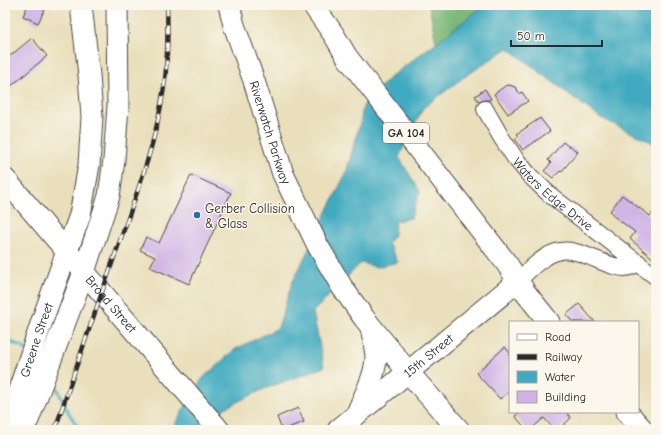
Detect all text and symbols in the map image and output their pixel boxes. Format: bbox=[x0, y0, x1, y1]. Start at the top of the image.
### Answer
scale bar bbox=[511, 22, 602, 48]
text: 50 m bbox=[517, 29, 545, 43]
street label: Riverwatch Parkway bbox=[247, 79, 294, 187]
road number: GA 104 bbox=[383, 123, 429, 143]
street label: Waters Edge Drive bbox=[510, 154, 597, 233]
place label: Gerber Collision & Glass bbox=[205, 201, 295, 231]
marker: Gerber Collision & Glass bbox=[192, 210, 202, 220]
street label: Broad Street bbox=[83, 272, 141, 336]
street label: Greene Street bbox=[16, 299, 56, 379]
legend bbox=[509, 321, 639, 413]
street label: 15th Street bbox=[400, 330, 457, 380]
text: Road bbox=[545, 330, 571, 344]
text: Railway bbox=[545, 350, 583, 364]
text: Water bbox=[545, 370, 575, 384]
text: Building bbox=[545, 390, 586, 404]

